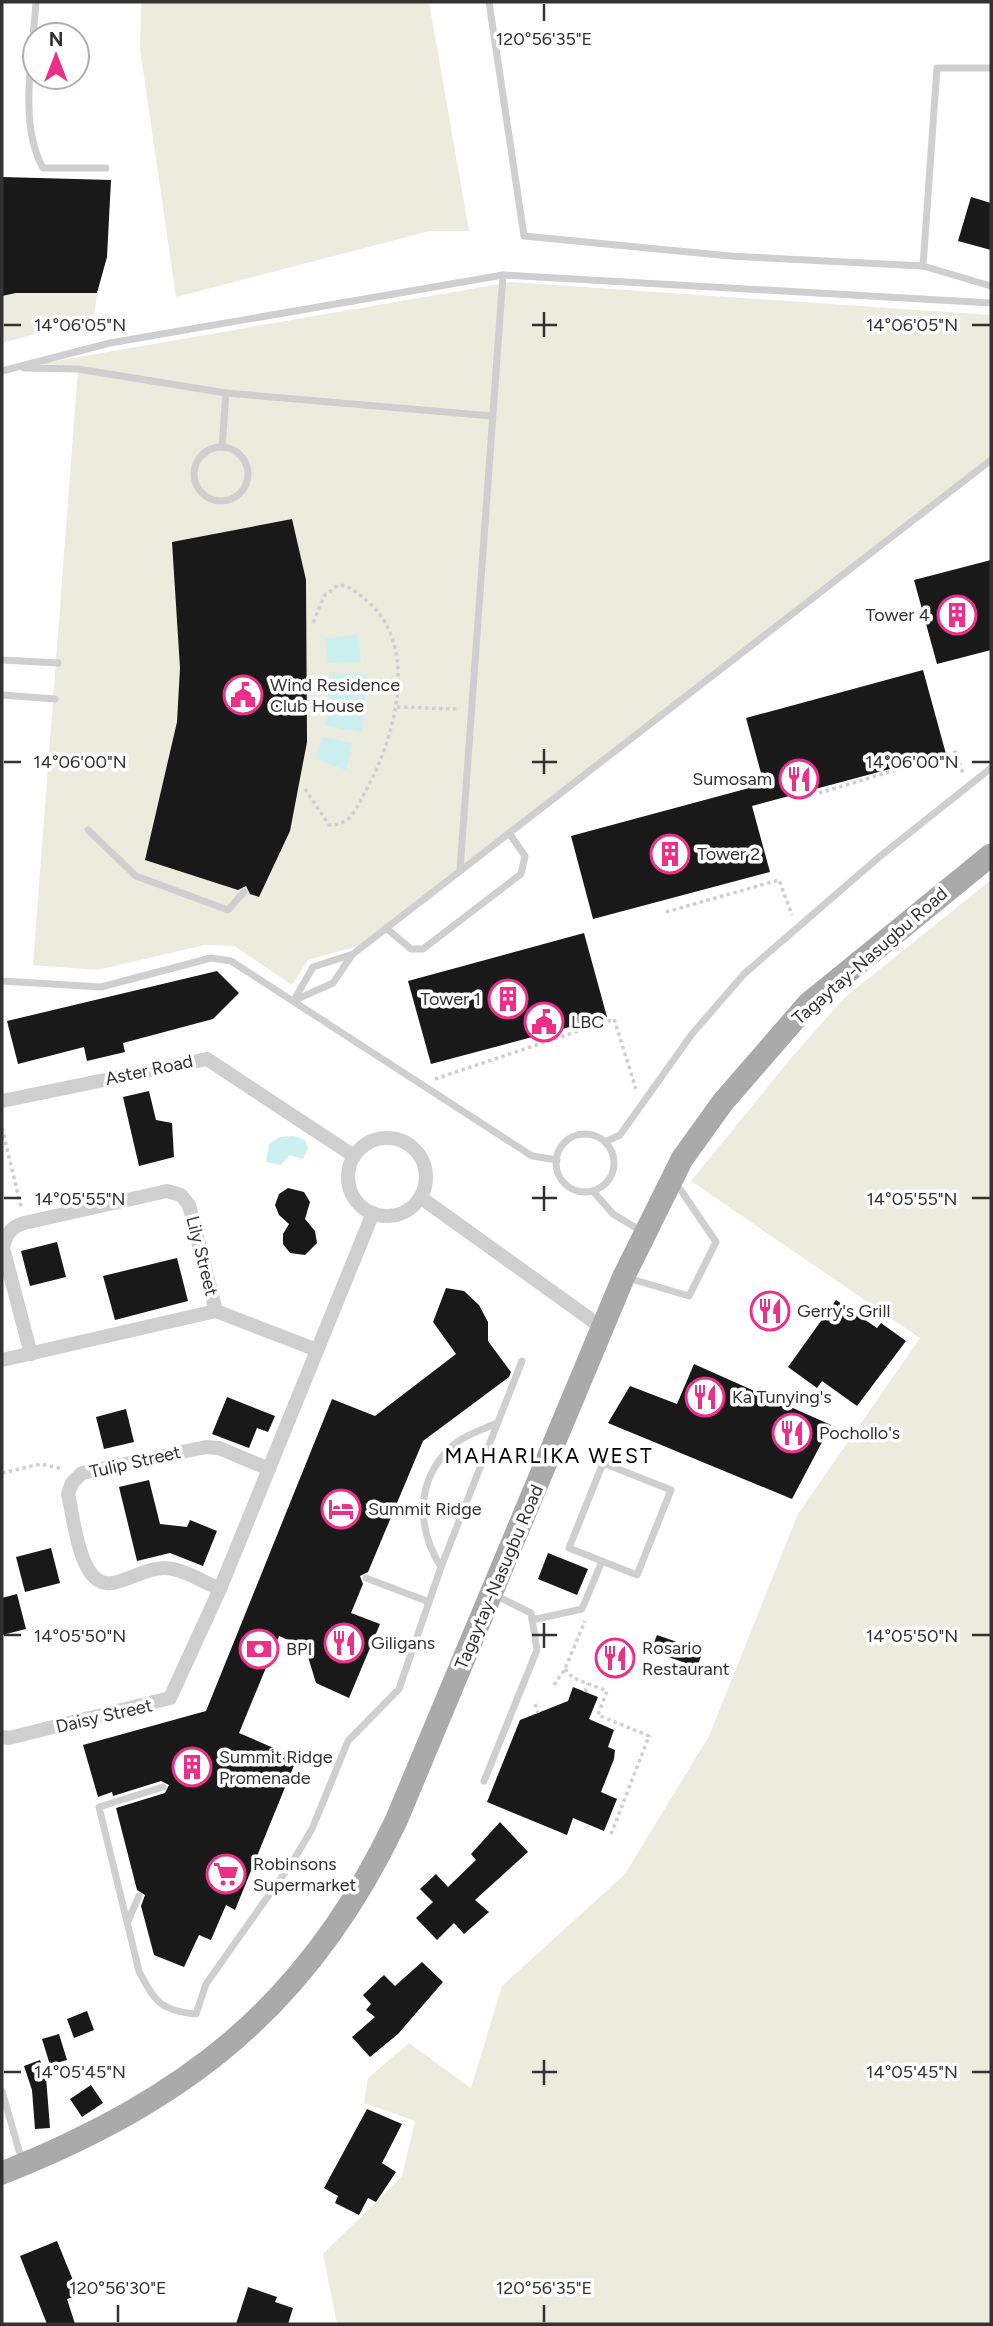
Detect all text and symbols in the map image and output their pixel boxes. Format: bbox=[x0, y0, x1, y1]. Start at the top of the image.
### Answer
north arrow bbox=[21, 21, 91, 91]
text: N bbox=[49, 28, 63, 51]
text: 120°56'35"E bbox=[496, 28, 592, 50]
text: 14°06'05"N bbox=[34, 314, 126, 336]
text: 14°06'05"N bbox=[866, 314, 958, 336]
building icon: Tower 4 bbox=[936, 594, 978, 636]
place label: Tower 4 bbox=[866, 604, 930, 626]
public building icon: Wind Residence Club House bbox=[222, 674, 264, 716]
place label: Wind Residence Club House bbox=[270, 674, 400, 717]
text: 14°06'00"N bbox=[33, 751, 127, 773]
text: 14°06'00"N bbox=[865, 751, 959, 773]
restaurant icon: Sumosam bbox=[778, 758, 820, 800]
place label: Sumosam bbox=[692, 768, 772, 790]
building icon: Tower 2 bbox=[649, 833, 691, 875]
place label: Tower 2 bbox=[697, 843, 760, 865]
street label: Tagaytay-Nasugbu Road bbox=[788, 883, 952, 1029]
building icon: Tower 1 bbox=[487, 978, 529, 1020]
place label: Tower 1 bbox=[420, 988, 481, 1010]
public building icon: LBC bbox=[523, 1001, 565, 1043]
place label: LBC bbox=[571, 1011, 604, 1033]
street label: Aster Road bbox=[103, 1050, 195, 1090]
text: 14°05'55"N bbox=[34, 1188, 126, 1210]
text: 14°05'55"N bbox=[866, 1188, 958, 1210]
street label: Lily Street bbox=[181, 1214, 223, 1299]
restaurant icon: Gerry's Grill bbox=[749, 1290, 791, 1332]
place label: Gerry's Grill bbox=[797, 1300, 890, 1322]
restaurant icon: Ka Tunying's bbox=[684, 1376, 726, 1418]
place label: Ka Tunying's bbox=[732, 1386, 832, 1408]
restaurant icon: Pochollo's bbox=[771, 1412, 813, 1454]
place label: Pochollo's bbox=[819, 1422, 900, 1444]
street label: Tulip Street bbox=[87, 1441, 183, 1483]
district label: MAHARLIKA WEST bbox=[444, 1443, 654, 1468]
street label: Tagaytay-Nasugbu Road bbox=[450, 1481, 548, 1673]
hotel icon: Summit Ridge bbox=[320, 1488, 362, 1530]
place label: Summit Ridge bbox=[368, 1498, 482, 1520]
restaurant icon: Giligans bbox=[323, 1622, 365, 1664]
text: 14°05'50"N bbox=[34, 1625, 126, 1647]
text: 14°05'50"N bbox=[866, 1625, 958, 1647]
bank icon: BPI bbox=[238, 1628, 280, 1670]
place label: Giligans bbox=[371, 1632, 435, 1654]
restaurant icon: Rosario Restaurant bbox=[594, 1637, 636, 1679]
place label: Rosario Restaurant bbox=[642, 1637, 730, 1680]
place label: BPI bbox=[286, 1638, 312, 1660]
street label: Daisy Street bbox=[54, 1694, 155, 1738]
building icon: Summit Ridge Promenade bbox=[171, 1746, 213, 1788]
place label: Summit Ridge Promenade bbox=[219, 1746, 333, 1789]
supermarket icon: Robinsons Supermarket bbox=[205, 1853, 247, 1895]
place label: Robinsons Supermarket bbox=[253, 1853, 357, 1896]
text: 14°05'45"N bbox=[34, 2061, 126, 2083]
text: 14°05'45"N bbox=[866, 2061, 958, 2083]
text: 120°56'30"E bbox=[69, 2277, 167, 2299]
text: 120°56'35"E bbox=[496, 2277, 592, 2299]

